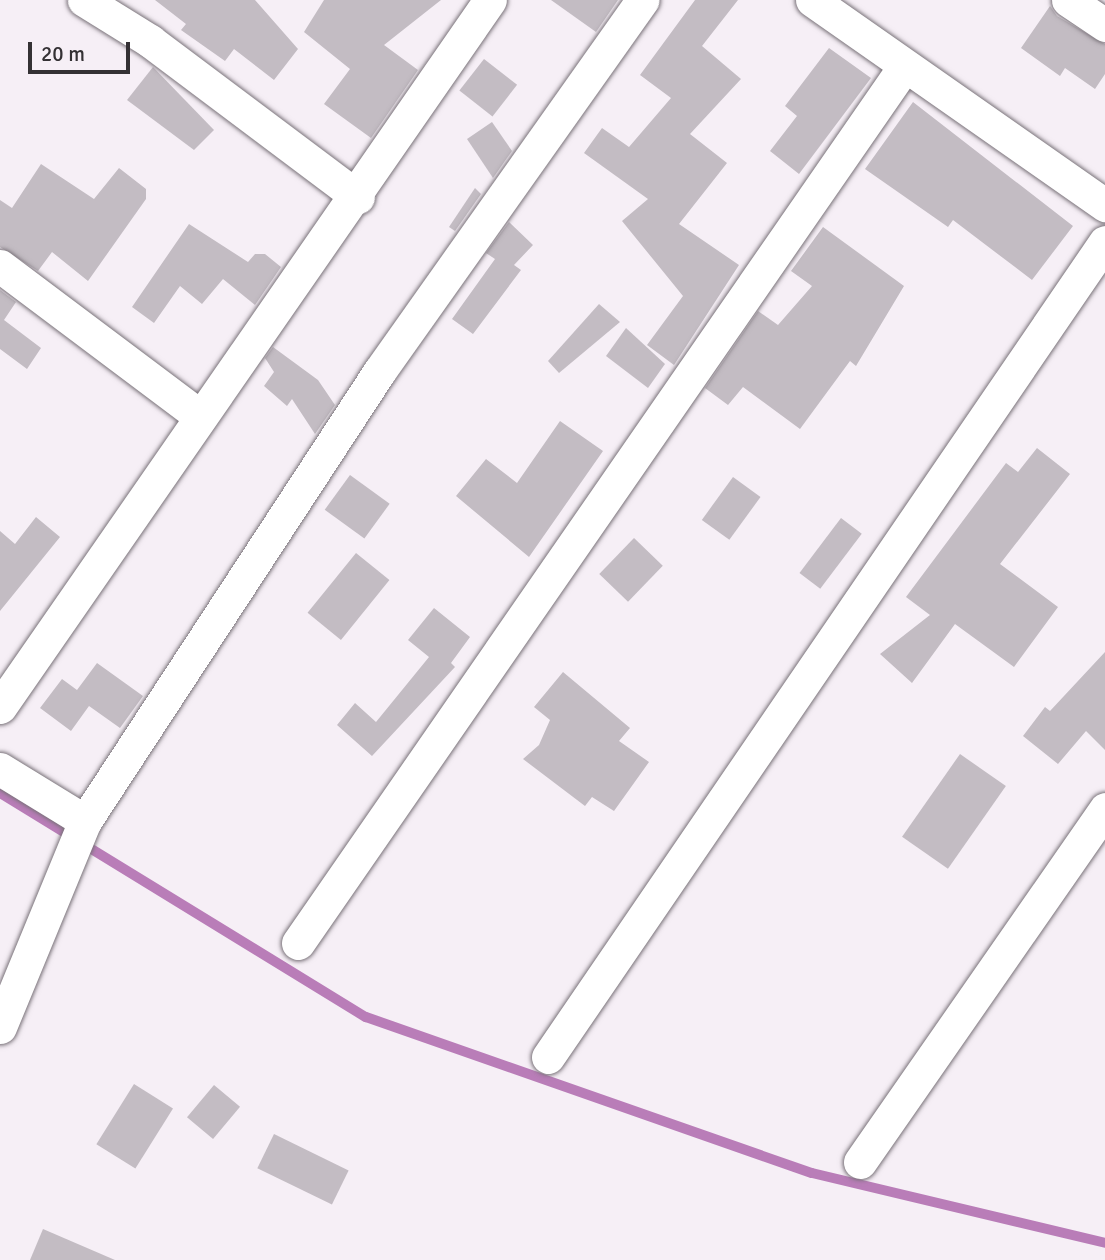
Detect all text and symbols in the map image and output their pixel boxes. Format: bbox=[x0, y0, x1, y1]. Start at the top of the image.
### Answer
scale bar bbox=[32, 28, 133, 72]
text: 20 m bbox=[41, 41, 85, 67]

